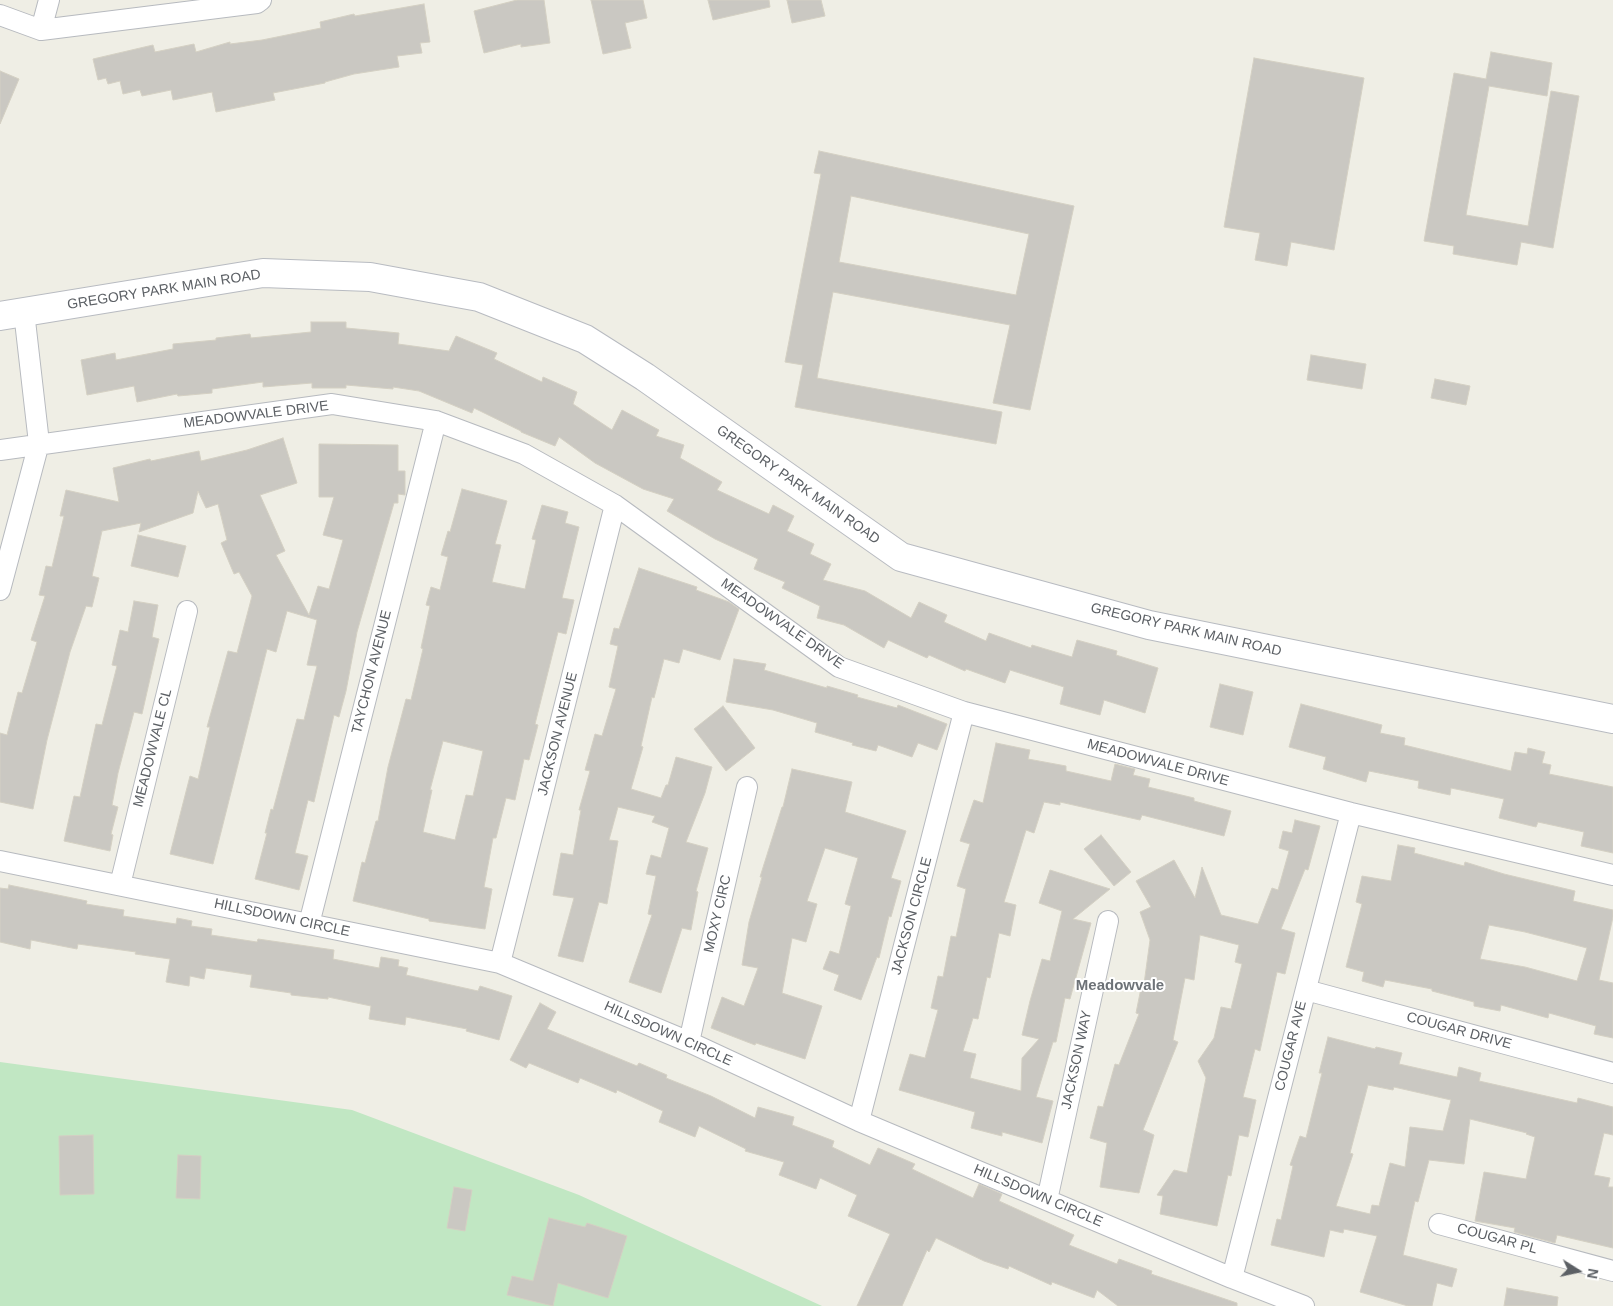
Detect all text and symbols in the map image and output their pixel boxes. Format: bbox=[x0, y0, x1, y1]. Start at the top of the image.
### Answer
street label: GREGORY PARK MAIN ROAD bbox=[66, 266, 262, 314]
street label: MEADOWVALE DRIVE bbox=[183, 398, 329, 432]
street label: GREGORY PARK MAIN ROAD bbox=[713, 422, 883, 548]
street label: MEADOWVALE DRIVE bbox=[717, 575, 847, 673]
street label: GREGORY PARK MAIN ROAD bbox=[1089, 600, 1283, 660]
street label: TAYCHON AVENUE bbox=[349, 608, 395, 736]
street label: JACKSON AVENUE bbox=[535, 671, 581, 797]
street label: MEADOWVALE CL bbox=[130, 687, 176, 809]
street label: MEADOWVALE DRIVE bbox=[1085, 736, 1231, 790]
street label: JACKSON CIRCLE bbox=[888, 855, 936, 977]
street label: MOXY CIRC bbox=[701, 873, 735, 955]
street label: HILLSDOWN CIRCLE bbox=[213, 895, 351, 941]
district label: Meadowvale bbox=[1076, 977, 1164, 995]
street label: HILLSDOWN CIRCLE bbox=[601, 998, 735, 1070]
street label: COUGAR AVE bbox=[1272, 999, 1310, 1093]
street label: JACKSON WAY bbox=[1058, 1009, 1096, 1111]
street label: COUGAR DRIVE bbox=[1405, 1009, 1513, 1053]
street label: HILLSDOWN CIRCLE bbox=[971, 1161, 1105, 1231]
street label: COUGAR PL bbox=[1455, 1220, 1539, 1258]
north arrow bbox=[1553, 1246, 1603, 1296]
text: N bbox=[1584, 1267, 1602, 1280]

